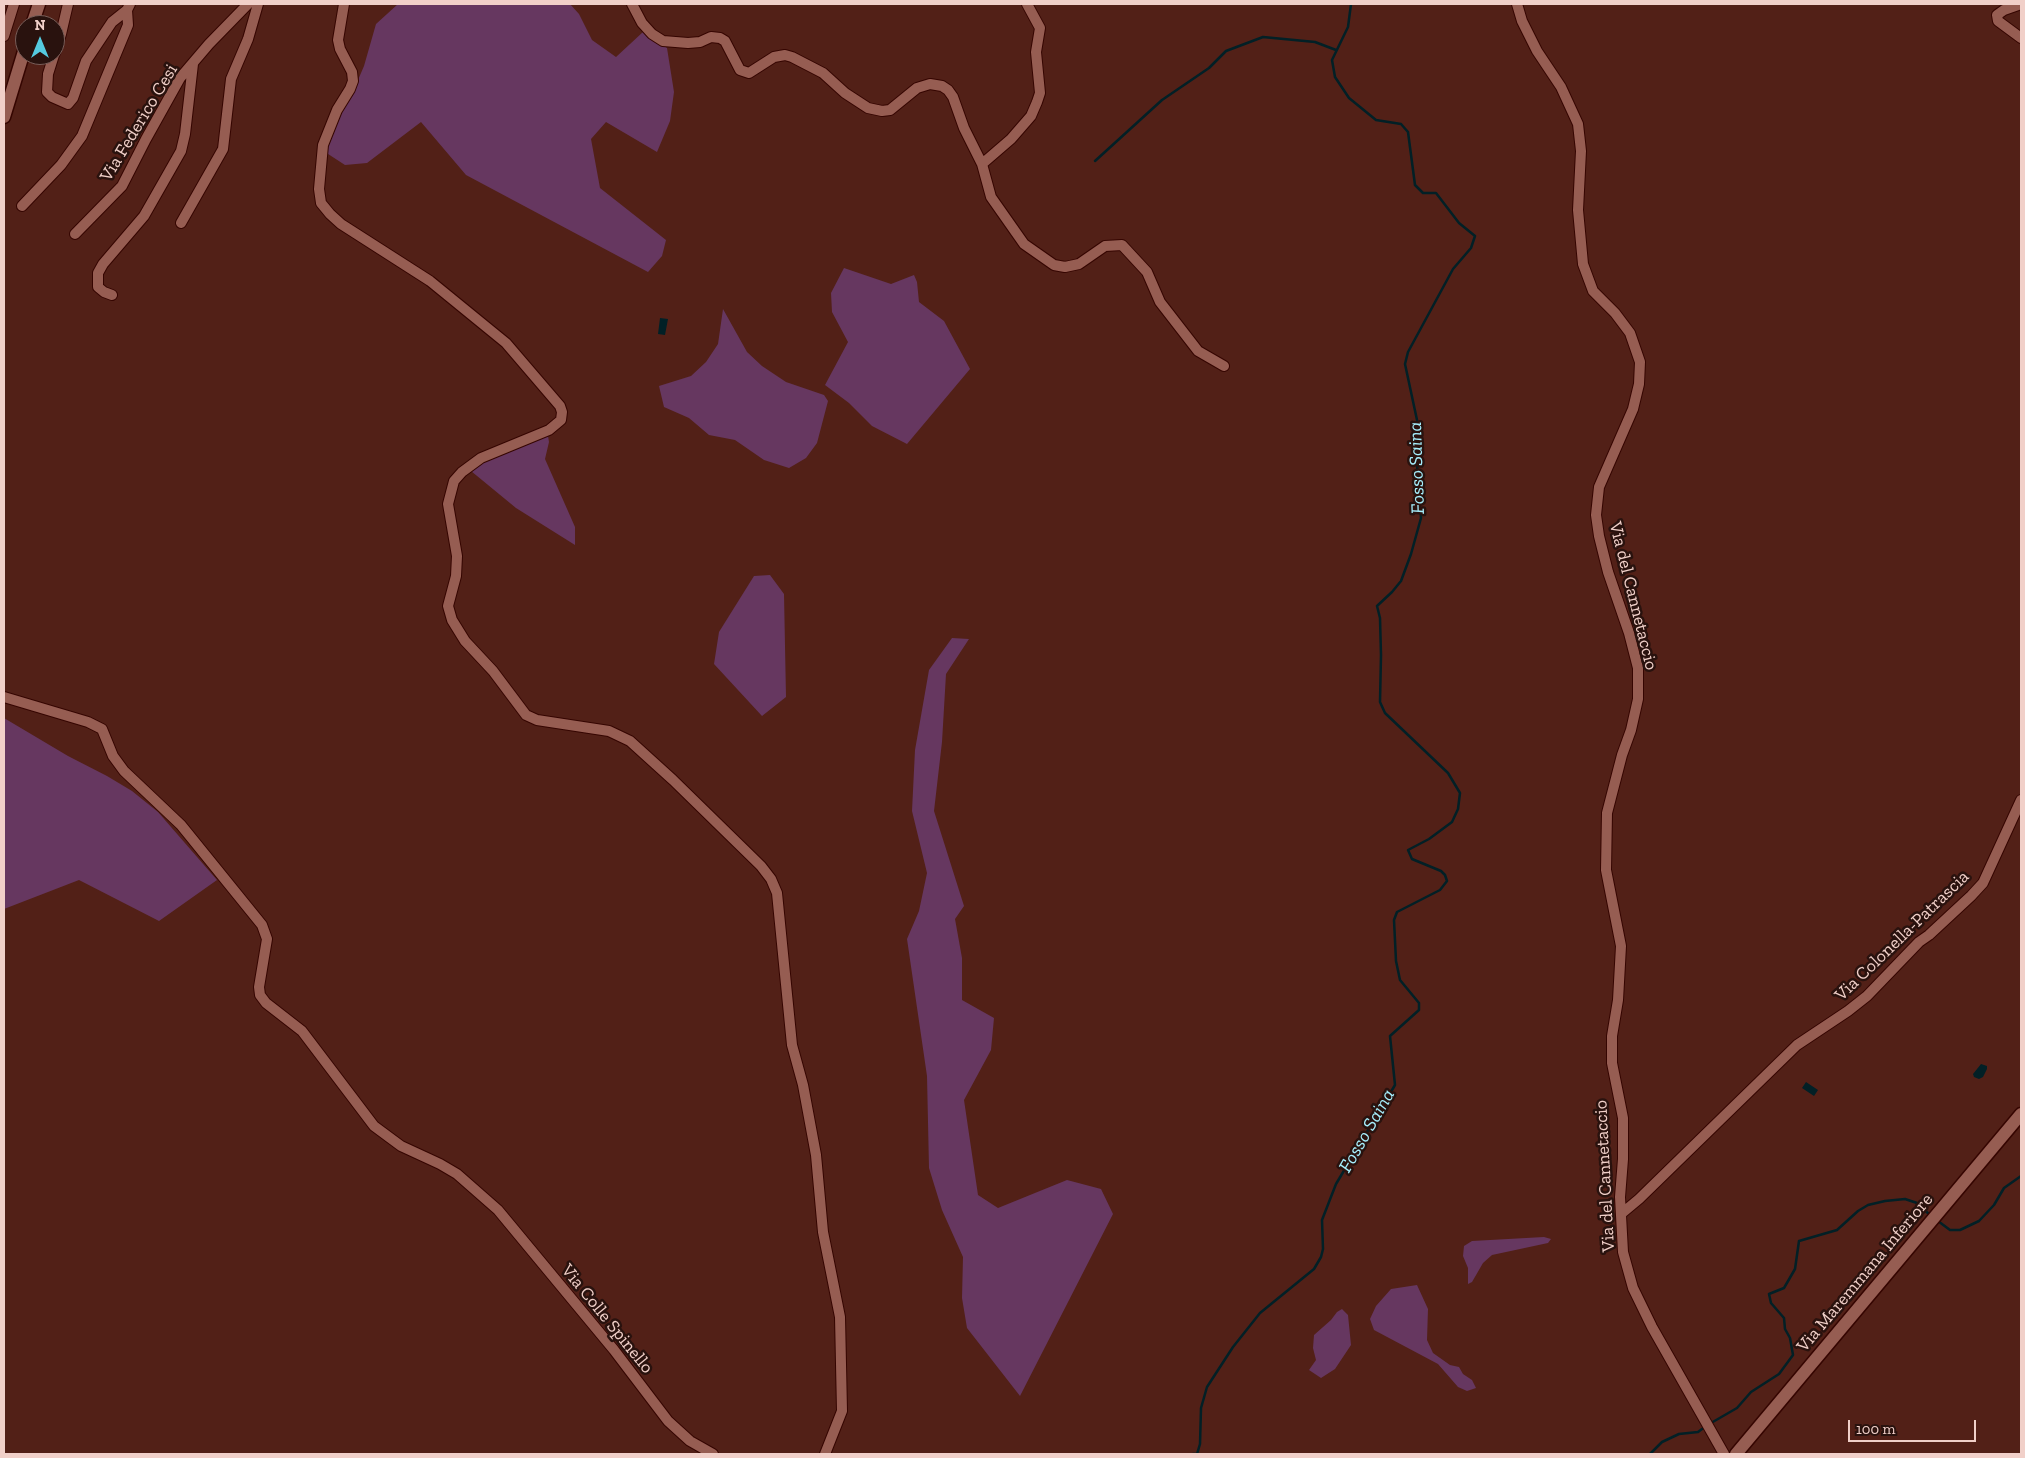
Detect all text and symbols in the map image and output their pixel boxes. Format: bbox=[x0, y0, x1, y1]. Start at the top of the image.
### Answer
north arrow bbox=[15, 15, 65, 65]
text: N bbox=[35, 17, 45, 34]
street label: Via Federico Cesi bbox=[96, 60, 182, 186]
water label: Fosso Saina bbox=[1404, 422, 1430, 514]
street label: Via del Cannetaccio bbox=[1604, 520, 1662, 672]
street label: Via Colonella-Patrascia bbox=[1830, 866, 1974, 1006]
water label: Fosso Saina bbox=[1334, 1085, 1400, 1177]
street label: Via del Cannetaccio bbox=[1590, 1100, 1620, 1252]
street label: Via Maremmana Inferiore bbox=[1792, 1189, 1938, 1357]
street label: Via Colle Spinello bbox=[556, 1260, 658, 1378]
scale bar bbox=[1850, 1410, 1978, 1442]
text: 100 m bbox=[1856, 1420, 1895, 1438]

